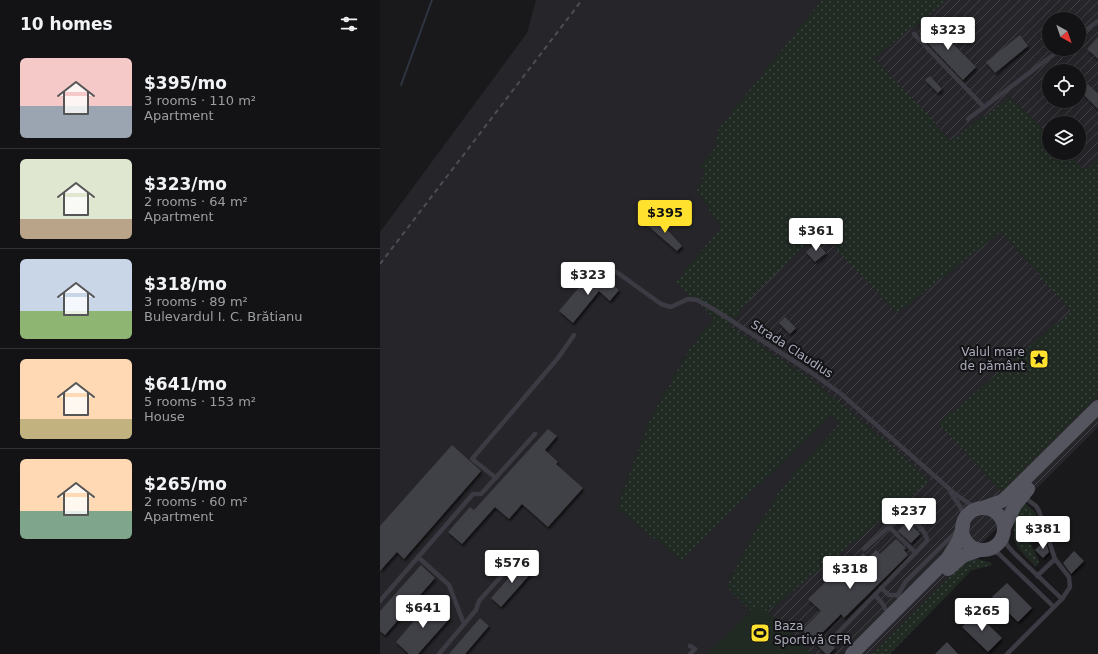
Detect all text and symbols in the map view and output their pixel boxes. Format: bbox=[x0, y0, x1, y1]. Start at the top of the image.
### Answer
north arrow bbox=[1042, 12, 1086, 56]
map controls bbox=[1042, 12, 1086, 160]
icon: filters bbox=[338, 13, 360, 35]
text: 10 homes bbox=[20, 14, 113, 34]
pin: $323 bbox=[924, 17, 972, 51]
text: $323 bbox=[930, 22, 966, 37]
button: locate bbox=[1042, 64, 1086, 108]
text: $395/mo bbox=[144, 73, 227, 93]
icon: home bbox=[52, 74, 100, 122]
text: 3 rooms · 110 m² bbox=[144, 93, 256, 108]
text: Apartment bbox=[144, 108, 214, 123]
button: layers bbox=[1042, 116, 1086, 160]
text: $323/mo bbox=[144, 174, 227, 194]
icon: home bbox=[52, 175, 100, 223]
text: 2 rooms · 64 m² bbox=[144, 194, 248, 209]
pin: $395 bbox=[641, 200, 689, 234]
text: $395 bbox=[647, 205, 683, 220]
text: Apartment bbox=[144, 209, 214, 224]
pin: $361 bbox=[792, 218, 840, 252]
text: $361 bbox=[798, 223, 834, 238]
pin: $323 bbox=[564, 262, 612, 296]
text: $323 bbox=[570, 267, 606, 282]
text: $318/mo bbox=[144, 274, 227, 294]
icon: home bbox=[52, 275, 100, 323]
text: 3 rooms · 89 m² bbox=[144, 294, 248, 309]
text: Bulevardul I. C. Brătianu bbox=[144, 309, 303, 324]
street label: Strada Claudius bbox=[748, 317, 836, 381]
place label: Valul mare de pământ bbox=[960, 345, 1025, 373]
place icon: Valul mare de pământ bbox=[1028, 348, 1050, 370]
text: $641/mo bbox=[144, 374, 227, 394]
icon: home bbox=[52, 375, 100, 423]
text: 5 rooms · 153 m² bbox=[144, 394, 256, 409]
text: House bbox=[144, 409, 185, 424]
text: $265/mo bbox=[144, 474, 227, 494]
icon: home bbox=[52, 475, 100, 523]
text: 2 rooms · 60 m² bbox=[144, 494, 248, 509]
pin: $237 bbox=[885, 498, 933, 532]
text: $237 bbox=[891, 503, 927, 518]
text: Apartment bbox=[144, 509, 214, 524]
pin: $381 bbox=[1019, 516, 1067, 550]
text: $381 bbox=[1025, 521, 1061, 536]
pin: $576 bbox=[488, 550, 536, 584]
text: $576 bbox=[494, 555, 530, 570]
pin: $318 bbox=[826, 556, 874, 590]
text: $318 bbox=[832, 561, 868, 576]
pin: $641 bbox=[399, 595, 447, 629]
pin: $265 bbox=[958, 598, 1006, 632]
text: $641 bbox=[405, 600, 441, 615]
text: $265 bbox=[964, 603, 1000, 618]
place label: Baza Sportivă CFR bbox=[774, 619, 851, 647]
sports icon: Baza Sportivă CFR bbox=[749, 622, 771, 644]

